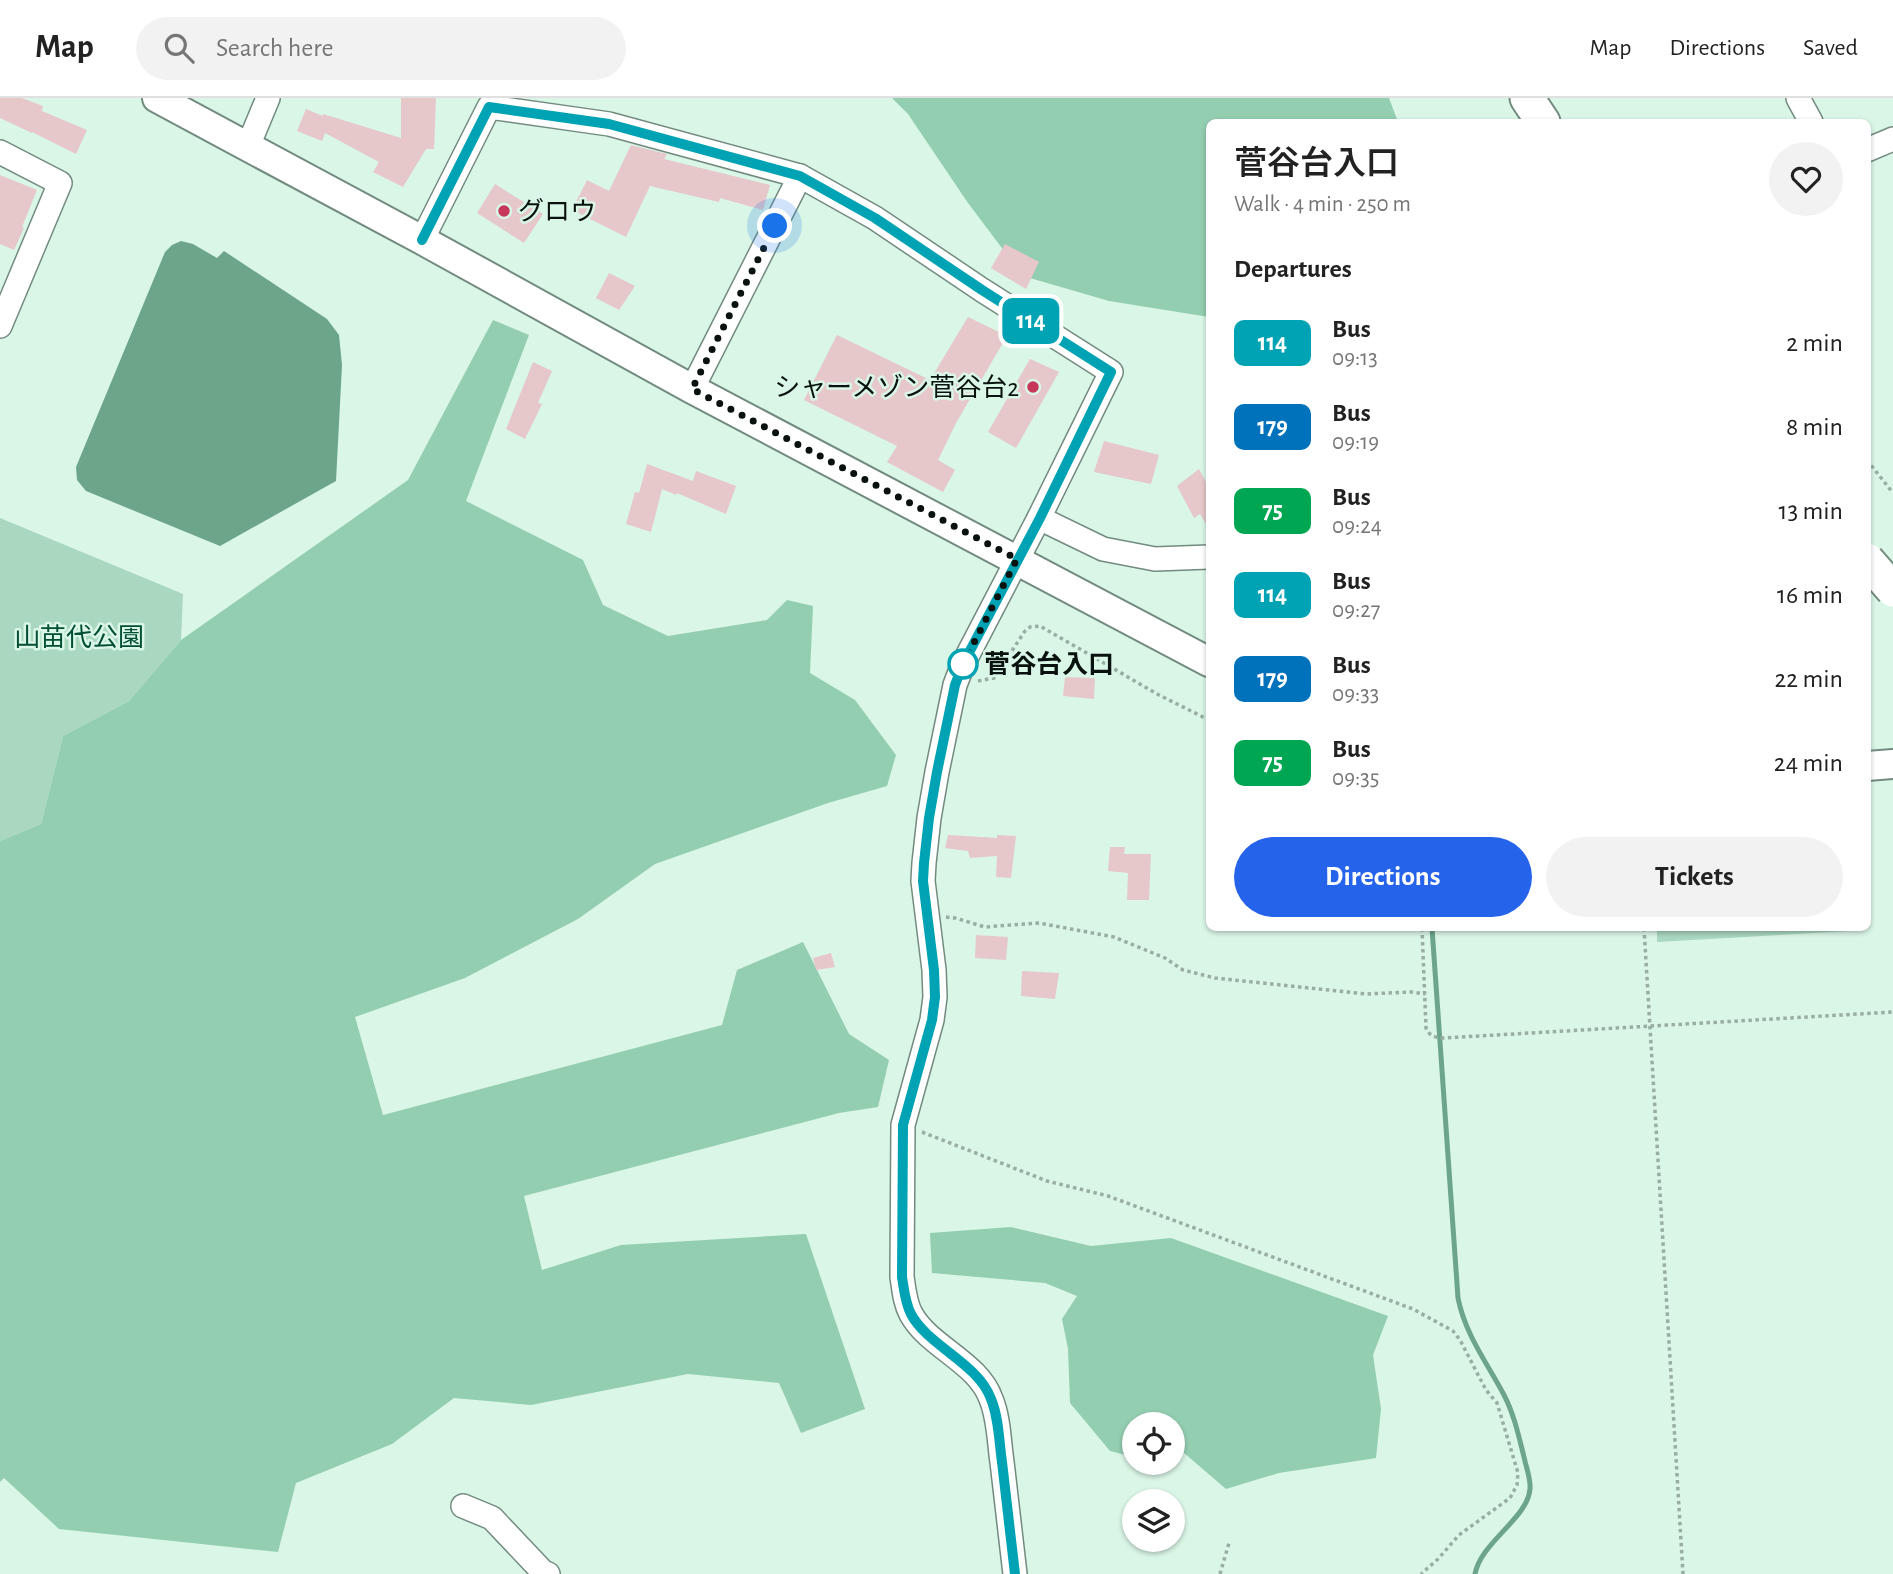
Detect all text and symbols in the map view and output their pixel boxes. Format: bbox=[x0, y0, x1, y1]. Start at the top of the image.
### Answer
search box bbox=[136, 17, 626, 80]
icon: search bbox=[160, 29, 198, 67]
text: Map bbox=[35, 31, 94, 64]
text: Search here bbox=[216, 35, 334, 61]
text: Map bbox=[1589, 36, 1631, 60]
text: Directions bbox=[1669, 36, 1765, 60]
text: Saved bbox=[1803, 36, 1858, 60]
button: heart bbox=[1769, 142, 1843, 216]
text: 菅谷台入口 bbox=[1234, 148, 1399, 181]
text: Walk · 4 min · 250 m bbox=[1234, 193, 1411, 216]
place label: グロウ bbox=[518, 197, 596, 225]
marker: グロウ bbox=[496, 203, 512, 219]
your location bbox=[757, 208, 792, 243]
text: Departures bbox=[1234, 256, 1352, 282]
line badge: 114 bbox=[991, 298, 1071, 344]
text: 114 bbox=[1016, 309, 1046, 333]
text: Bus bbox=[1332, 316, 1371, 342]
text: 2 min bbox=[1786, 330, 1843, 356]
text: 114 bbox=[1258, 331, 1287, 355]
text: 09:13 bbox=[1332, 347, 1378, 370]
place label: シャーメゾン菅谷台2 bbox=[774, 373, 1019, 401]
marker: シャーメゾン菅谷台2 bbox=[1025, 379, 1041, 395]
text: Bus bbox=[1332, 400, 1371, 426]
text: 8 min bbox=[1786, 414, 1843, 440]
text: 179 bbox=[1257, 415, 1288, 439]
text: 09:19 bbox=[1332, 431, 1379, 454]
text: Bus bbox=[1332, 484, 1371, 510]
text: 13 min bbox=[1779, 498, 1843, 524]
text: 75 bbox=[1262, 499, 1283, 523]
text: 09:24 bbox=[1332, 515, 1382, 538]
text: Bus bbox=[1332, 568, 1371, 594]
text: 16 min bbox=[1777, 582, 1843, 608]
text: 114 bbox=[1258, 583, 1287, 607]
text: 09:27 bbox=[1332, 599, 1380, 622]
park label: 山苗代公園 bbox=[14, 624, 144, 651]
marker: 菅谷台入口 bbox=[948, 649, 978, 679]
place label: 菅谷台入口 bbox=[984, 650, 1114, 678]
text: Bus bbox=[1332, 652, 1371, 678]
text: 22 min bbox=[1775, 666, 1843, 692]
text: 179 bbox=[1257, 667, 1288, 691]
text: 09:33 bbox=[1332, 683, 1379, 706]
text: Bus bbox=[1332, 736, 1371, 762]
text: 24 min bbox=[1774, 750, 1843, 776]
text: 75 bbox=[1262, 751, 1283, 775]
text: 09:35 bbox=[1332, 767, 1379, 790]
button: Directions bbox=[1234, 837, 1532, 917]
button: Tickets bbox=[1546, 837, 1843, 917]
map controls bbox=[1122, 1412, 1185, 1552]
button: locate bbox=[1122, 1412, 1185, 1475]
button: layers bbox=[1122, 1489, 1185, 1552]

